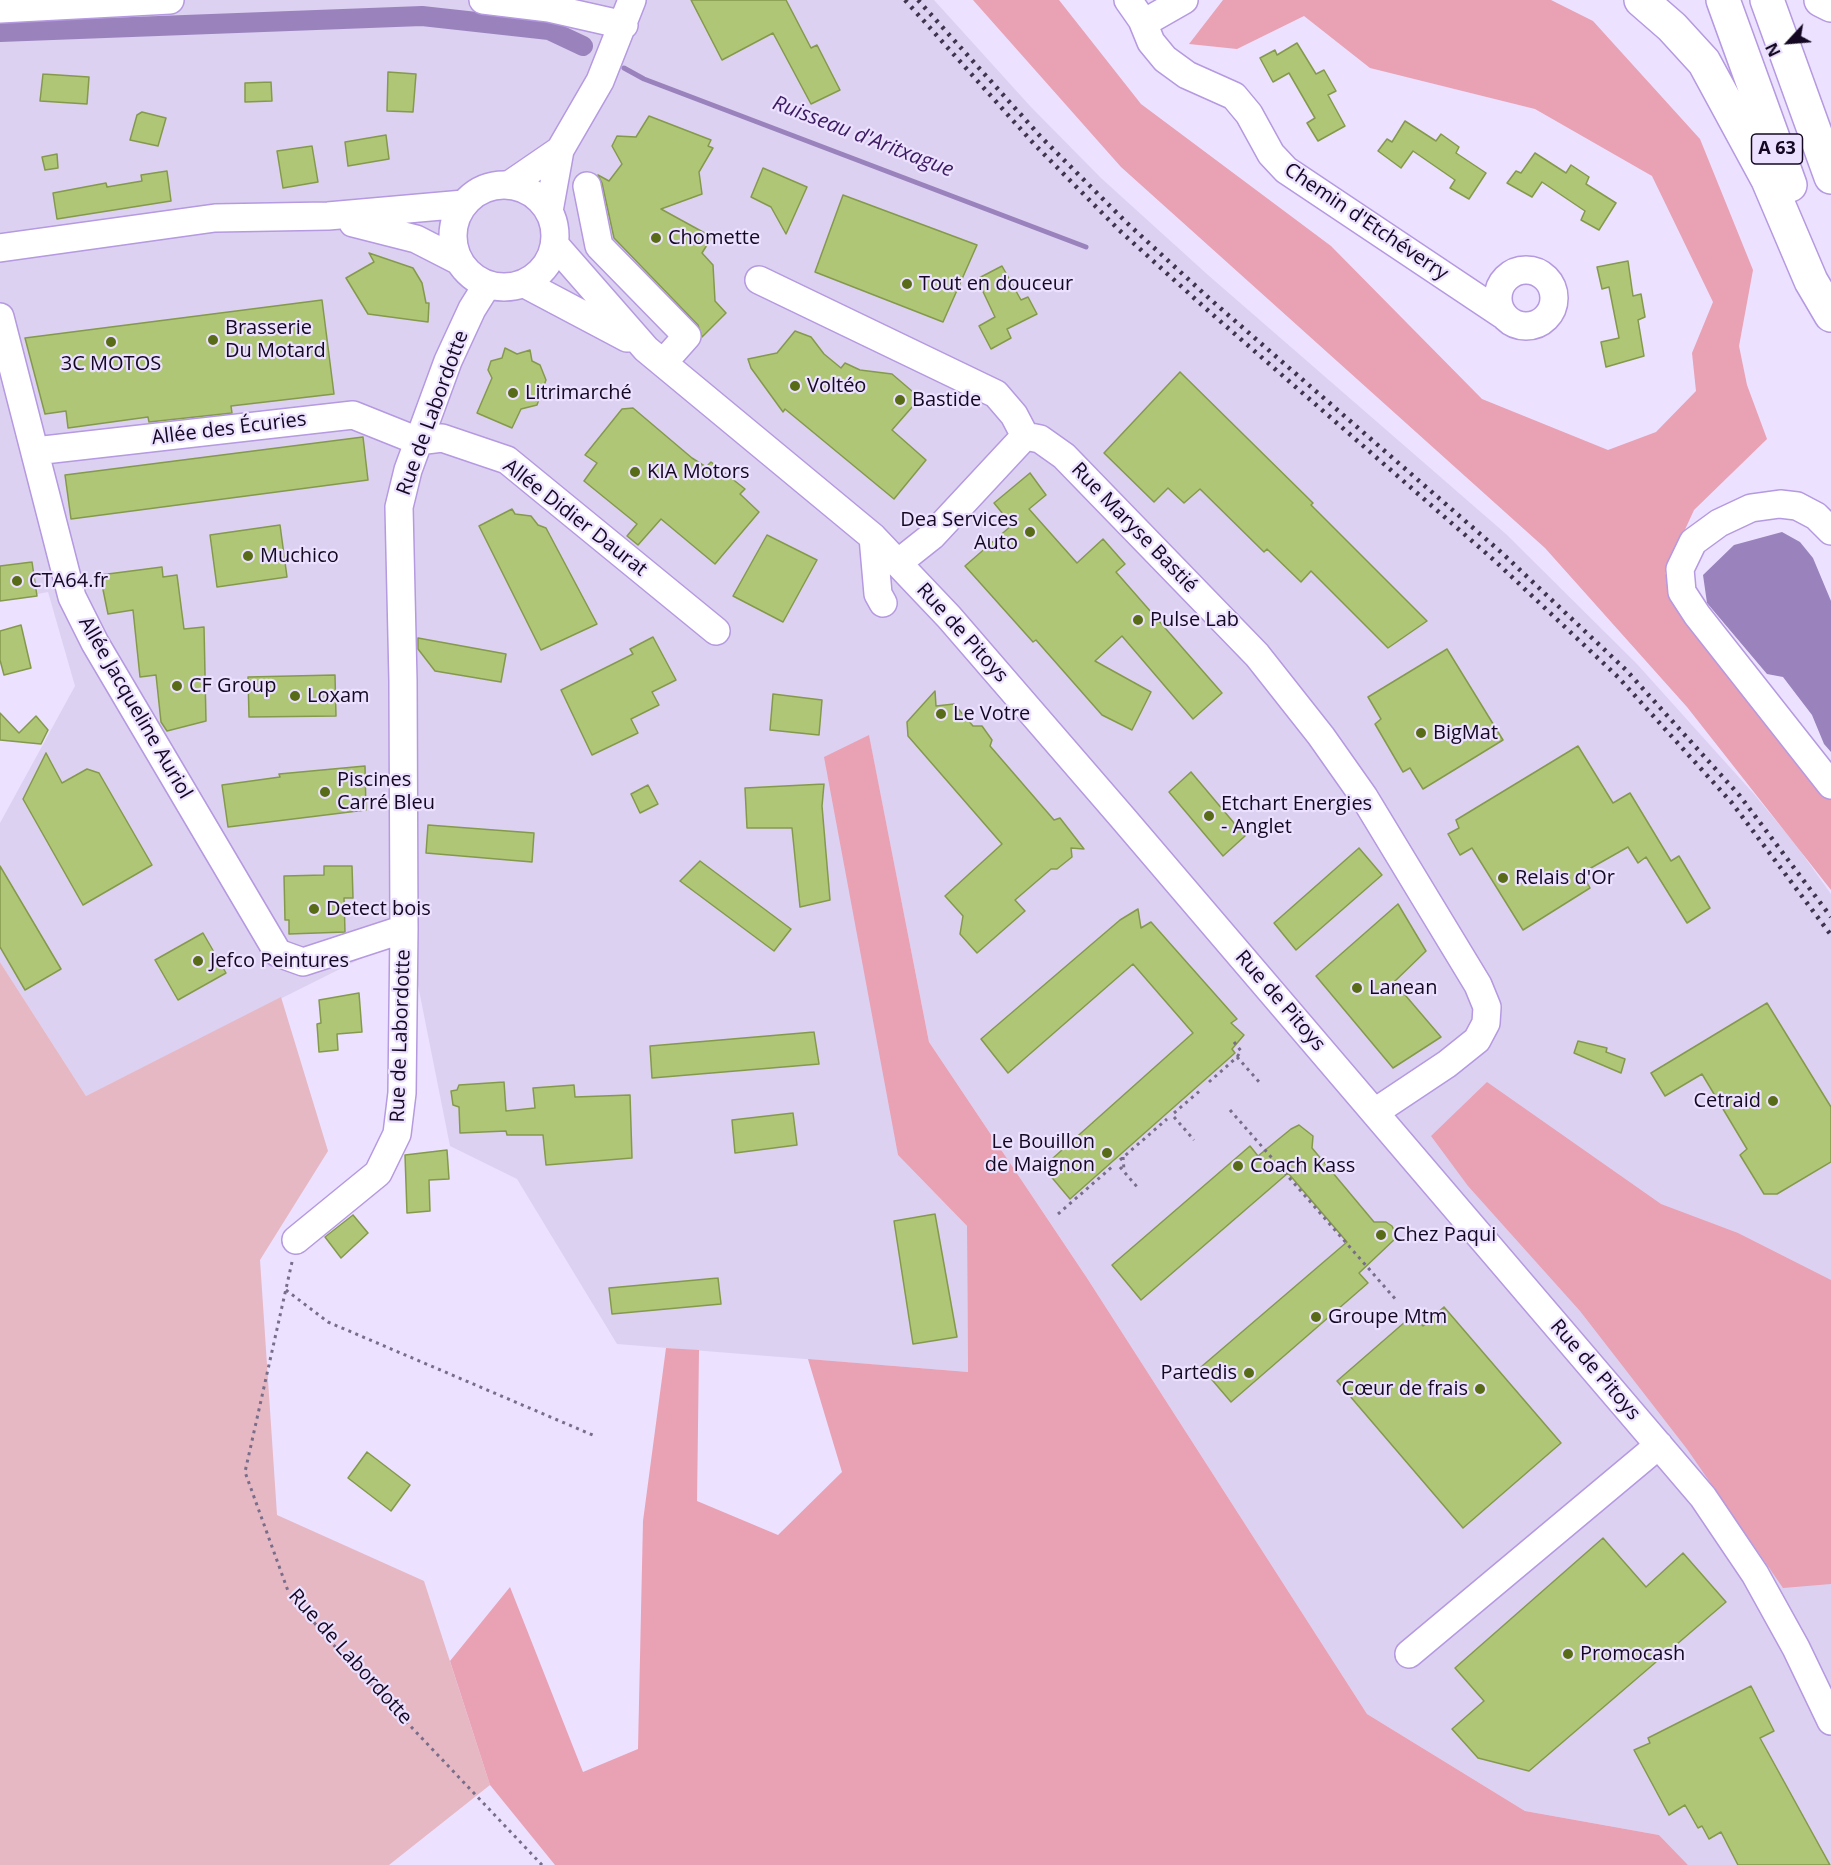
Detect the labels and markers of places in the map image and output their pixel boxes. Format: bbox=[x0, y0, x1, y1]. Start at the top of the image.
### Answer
place label: Chomette bbox=[668, 226, 760, 250]
marker: Chomette bbox=[649, 231, 663, 245]
place label: Tout en douceur bbox=[919, 272, 1073, 296]
marker: Tout en douceur bbox=[900, 277, 914, 291]
place label: Brasserie Du Motard bbox=[225, 316, 326, 363]
marker: Brasserie Du Motard bbox=[206, 333, 220, 347]
marker: 3C MOTOS bbox=[104, 335, 118, 349]
place label: 3C MOTOS bbox=[61, 352, 161, 376]
place label: Voltéo bbox=[807, 374, 866, 398]
marker: Voltéo bbox=[788, 379, 802, 393]
place label: Litrimarché bbox=[525, 381, 632, 405]
marker: Litrimarché bbox=[506, 386, 520, 400]
place label: Bastide bbox=[912, 388, 981, 412]
marker: Bastide bbox=[893, 393, 907, 407]
place label: KIA Motors bbox=[647, 460, 750, 484]
marker: KIA Motors bbox=[628, 465, 642, 479]
place label: Dea Services Auto bbox=[900, 508, 1018, 555]
marker: Dea Services Auto bbox=[1023, 525, 1037, 539]
place label: Muchico bbox=[260, 544, 339, 568]
marker: Muchico bbox=[241, 549, 255, 563]
place label: CTA64.fr bbox=[29, 569, 108, 593]
marker: CTA64.fr bbox=[10, 574, 24, 588]
place label: Pulse Lab bbox=[1150, 608, 1239, 632]
marker: Pulse Lab bbox=[1131, 613, 1145, 627]
place label: CF Group bbox=[189, 674, 276, 698]
marker: CF Group bbox=[170, 679, 184, 693]
place label: Loxam bbox=[307, 684, 370, 708]
marker: Loxam bbox=[288, 689, 302, 703]
place label: Le Votre bbox=[953, 702, 1030, 726]
marker: Le Votre bbox=[934, 707, 948, 721]
place label: BigMat bbox=[1433, 721, 1498, 745]
marker: BigMat bbox=[1414, 726, 1428, 740]
place label: Piscines Carré Bleu bbox=[337, 768, 435, 815]
marker: Piscines Carré Bleu bbox=[318, 785, 332, 799]
place label: Etchart Energies - Anglet bbox=[1221, 792, 1372, 839]
marker: Etchart Energies - Anglet bbox=[1202, 809, 1216, 823]
place label: Relais d'Or bbox=[1515, 866, 1615, 890]
marker: Relais d'Or bbox=[1496, 871, 1510, 885]
place label: Detect bois bbox=[326, 897, 431, 921]
marker: Detect bois bbox=[307, 902, 321, 916]
place label: Jefco Peintures bbox=[210, 949, 349, 973]
marker: Jefco Peintures bbox=[191, 954, 205, 968]
place label: Lanean bbox=[1369, 976, 1437, 1000]
marker: Lanean bbox=[1350, 981, 1364, 995]
place label: Cetraid bbox=[1693, 1089, 1761, 1113]
marker: Cetraid bbox=[1766, 1094, 1780, 1108]
place label: Le Bouillon de Maignon bbox=[985, 1130, 1095, 1177]
marker: Le Bouillon de Maignon bbox=[1100, 1146, 1114, 1160]
place label: Coach Kass bbox=[1250, 1154, 1355, 1178]
marker: Coach Kass bbox=[1231, 1159, 1245, 1173]
place label: Chez Paqui bbox=[1393, 1223, 1496, 1247]
marker: Chez Paqui bbox=[1374, 1228, 1388, 1242]
place label: Groupe Mtm bbox=[1328, 1305, 1447, 1329]
marker: Groupe Mtm bbox=[1309, 1310, 1323, 1324]
place label: Partedis bbox=[1161, 1361, 1237, 1385]
marker: Partedis bbox=[1242, 1366, 1256, 1380]
place label: Cœur de frais bbox=[1342, 1377, 1468, 1401]
marker: Cœur de frais bbox=[1473, 1382, 1487, 1396]
place label: Promocash bbox=[1580, 1642, 1685, 1666]
marker: Promocash bbox=[1561, 1647, 1575, 1661]

